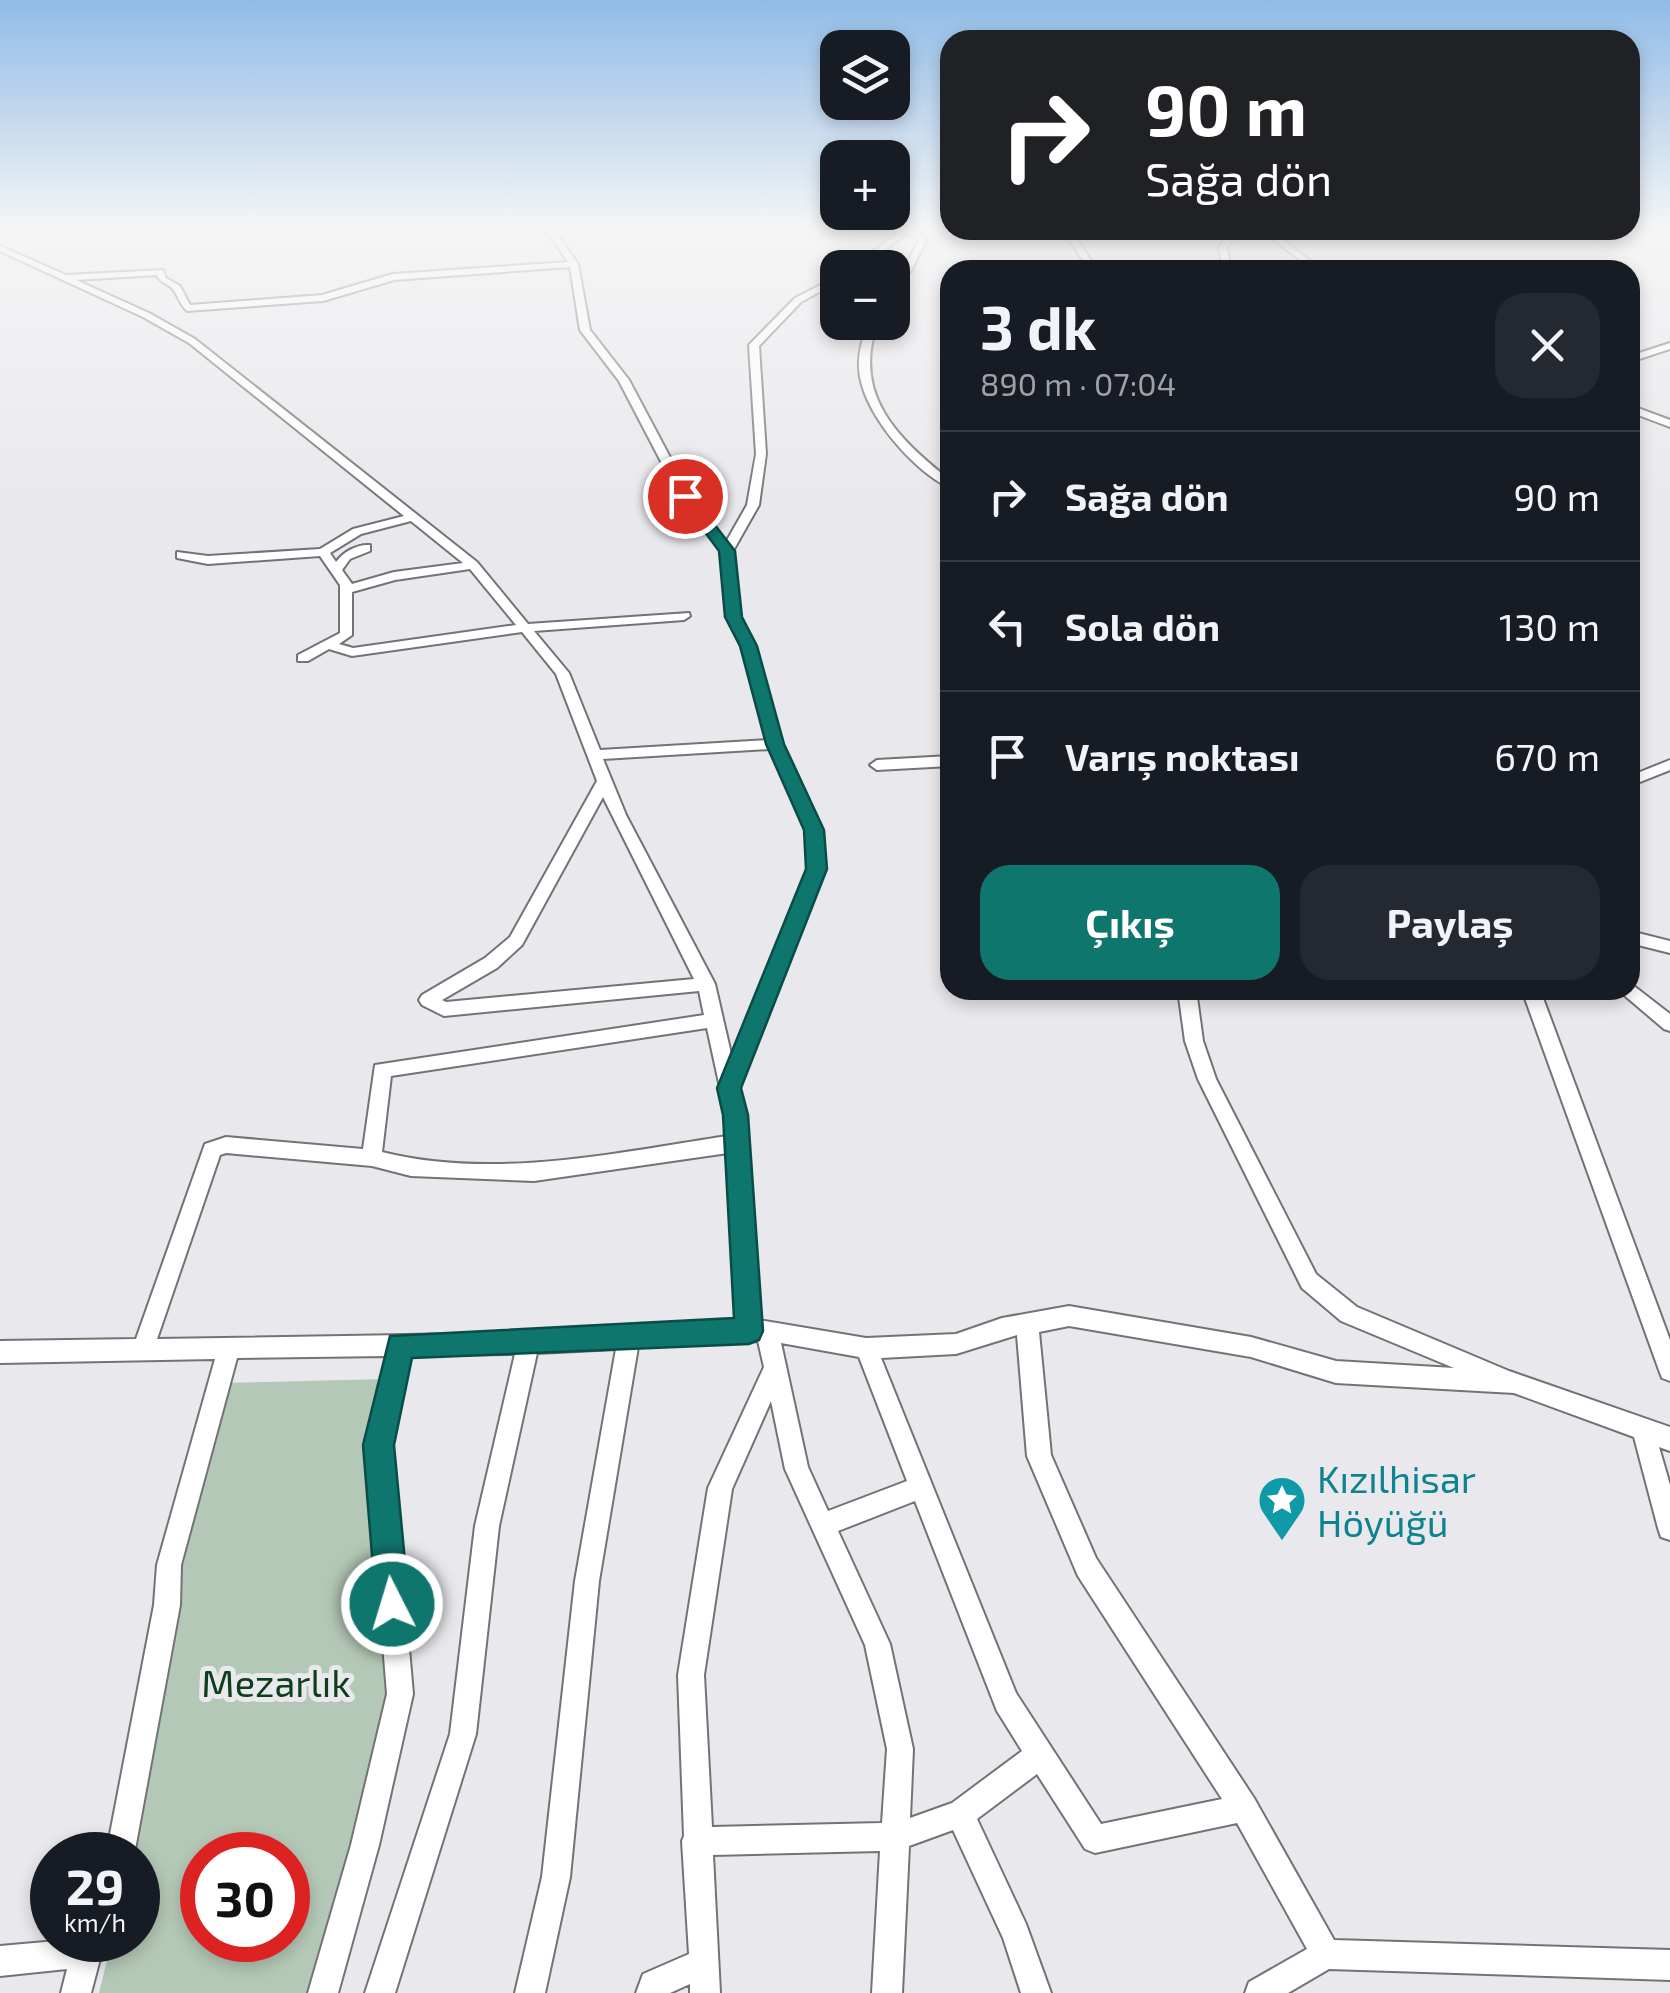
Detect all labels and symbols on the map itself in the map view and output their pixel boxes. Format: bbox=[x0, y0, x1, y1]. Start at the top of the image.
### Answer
pin bbox=[643, 454, 728, 539]
place label: Kızılhisar Höyüğü bbox=[1317, 1455, 1476, 1545]
place icon: Kızılhisar Höyüğü bbox=[1256, 1474, 1308, 1542]
position arrow bbox=[340, 1552, 444, 1656]
park label: Mezarlık bbox=[201, 1659, 351, 1705]
speed limit sign: 30 bbox=[180, 1832, 310, 1962]

